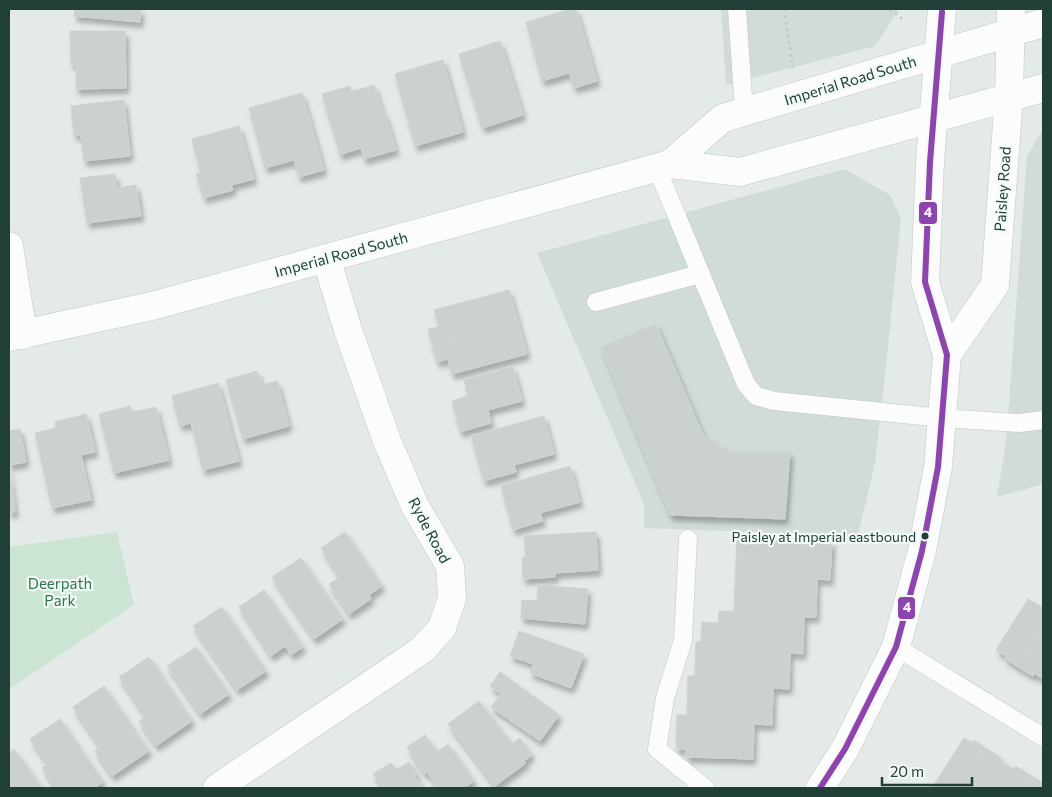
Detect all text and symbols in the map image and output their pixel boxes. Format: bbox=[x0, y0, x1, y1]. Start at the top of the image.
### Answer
street label: Imperial Road South bbox=[782, 51, 918, 109]
street label: Paisley Road bbox=[990, 146, 1014, 232]
line badge: 4 bbox=[918, 201, 938, 225]
text: 4 bbox=[924, 203, 933, 220]
street label: Imperial Road South bbox=[272, 228, 410, 280]
street label: Ryde Road bbox=[405, 494, 455, 566]
place label: Paisley at Imperial eastbound bbox=[732, 528, 916, 545]
marker: Paisley at Imperial eastbound bbox=[920, 531, 930, 541]
park label: Deerpath Park bbox=[28, 574, 92, 609]
line badge: 4 bbox=[897, 596, 916, 620]
text: 4 bbox=[903, 598, 912, 615]
scale bar bbox=[882, 754, 972, 786]
text: 20 m bbox=[890, 762, 924, 780]

